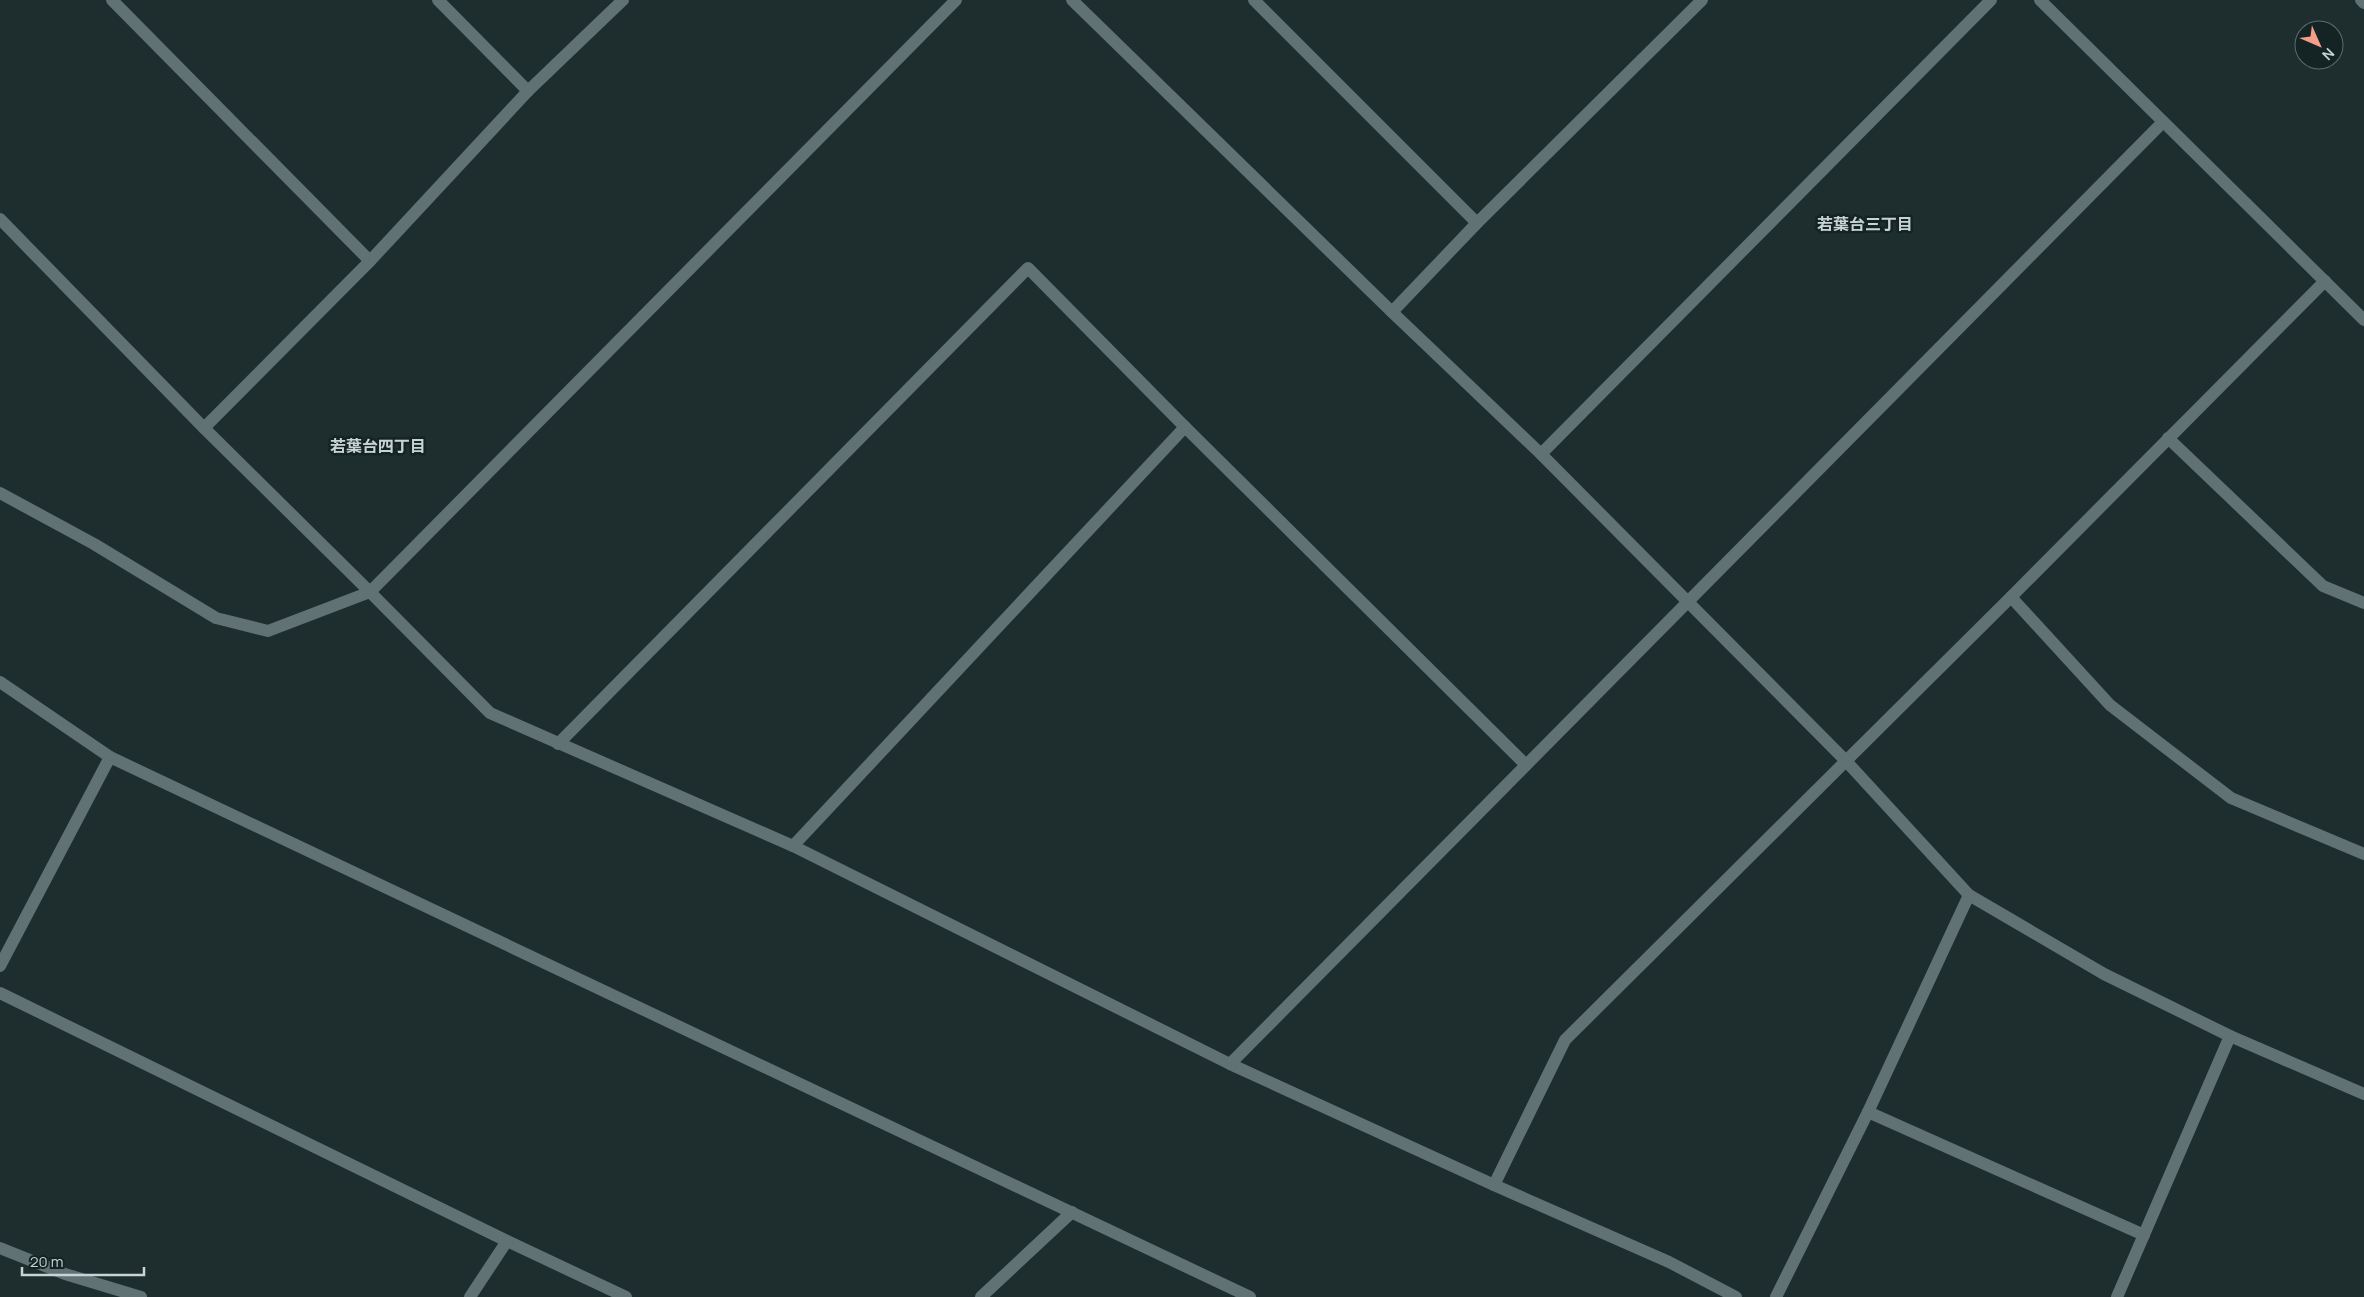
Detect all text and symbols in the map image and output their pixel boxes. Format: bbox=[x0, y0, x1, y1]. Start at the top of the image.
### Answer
north arrow bbox=[2294, 20, 2344, 70]
text: N bbox=[2318, 44, 2339, 65]
district label: 若葉台三丁目 bbox=[1817, 213, 1913, 235]
district label: 若葉台四丁目 bbox=[330, 435, 426, 457]
scale bar bbox=[22, 1244, 145, 1276]
text: 20 m bbox=[30, 1251, 63, 1272]

